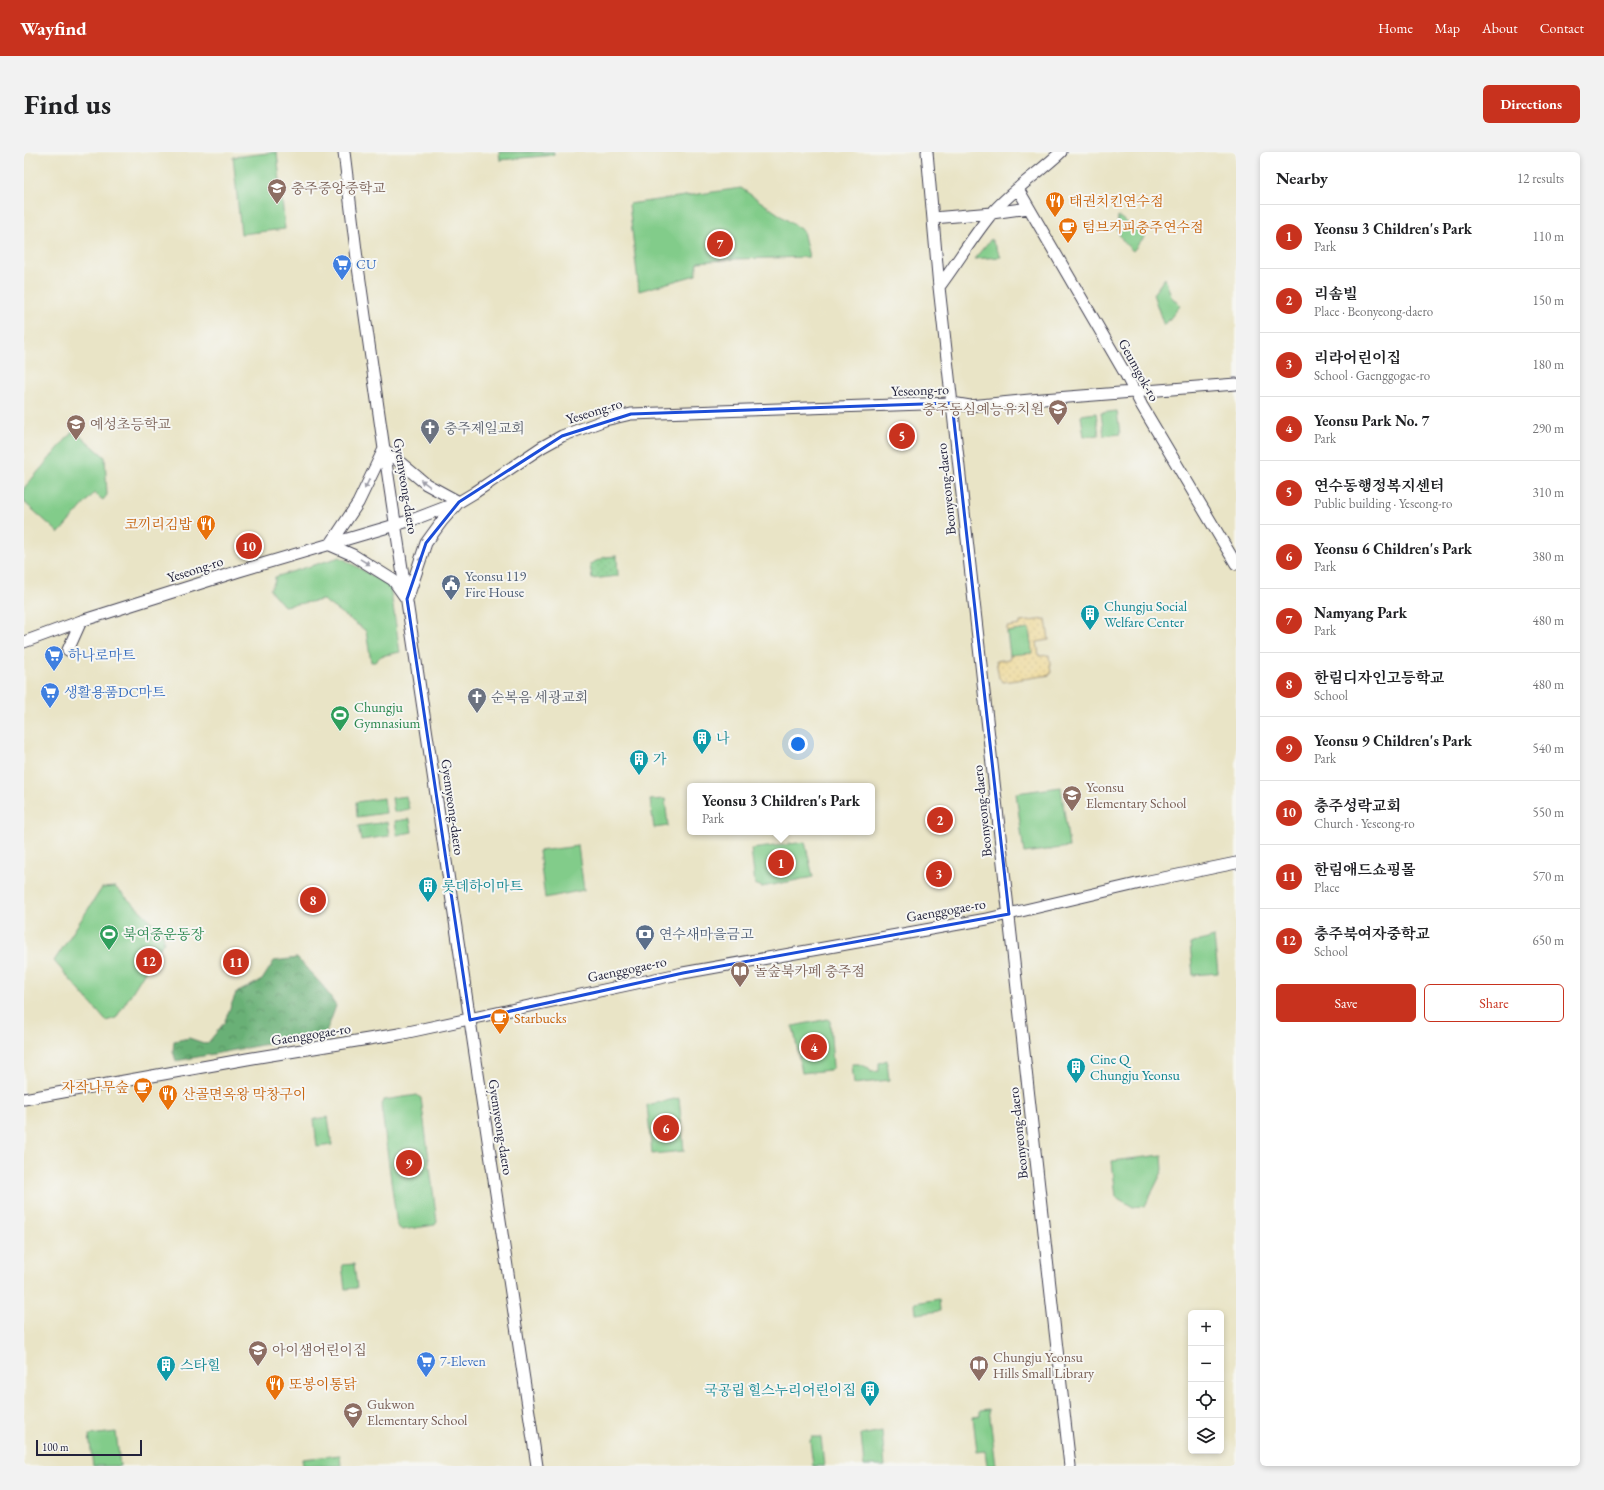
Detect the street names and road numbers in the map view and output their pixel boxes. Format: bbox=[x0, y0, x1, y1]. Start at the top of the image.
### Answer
street label: Geumgok-ro bbox=[1114, 336, 1164, 404]
street label: Yeseong-ro bbox=[891, 380, 949, 400]
street label: Yeseong-ro bbox=[564, 394, 624, 428]
street label: Gyemyeong-daero bbox=[390, 437, 422, 535]
street label: Beonyeong-daero bbox=[932, 442, 960, 536]
street label: Yeseong-ro bbox=[165, 551, 225, 586]
street label: Gyemyeong-daero bbox=[437, 758, 469, 856]
street label: Beonyeong-daero bbox=[968, 764, 996, 858]
street label: Gaenggogae-ro bbox=[905, 894, 987, 926]
street label: Gaenggogae-ro bbox=[586, 952, 668, 986]
street label: Gaenggogae-ro bbox=[270, 1019, 352, 1049]
street label: Gyemyeong-daero bbox=[485, 1078, 517, 1176]
street label: Beonyeong-daero bbox=[1004, 1086, 1032, 1180]

